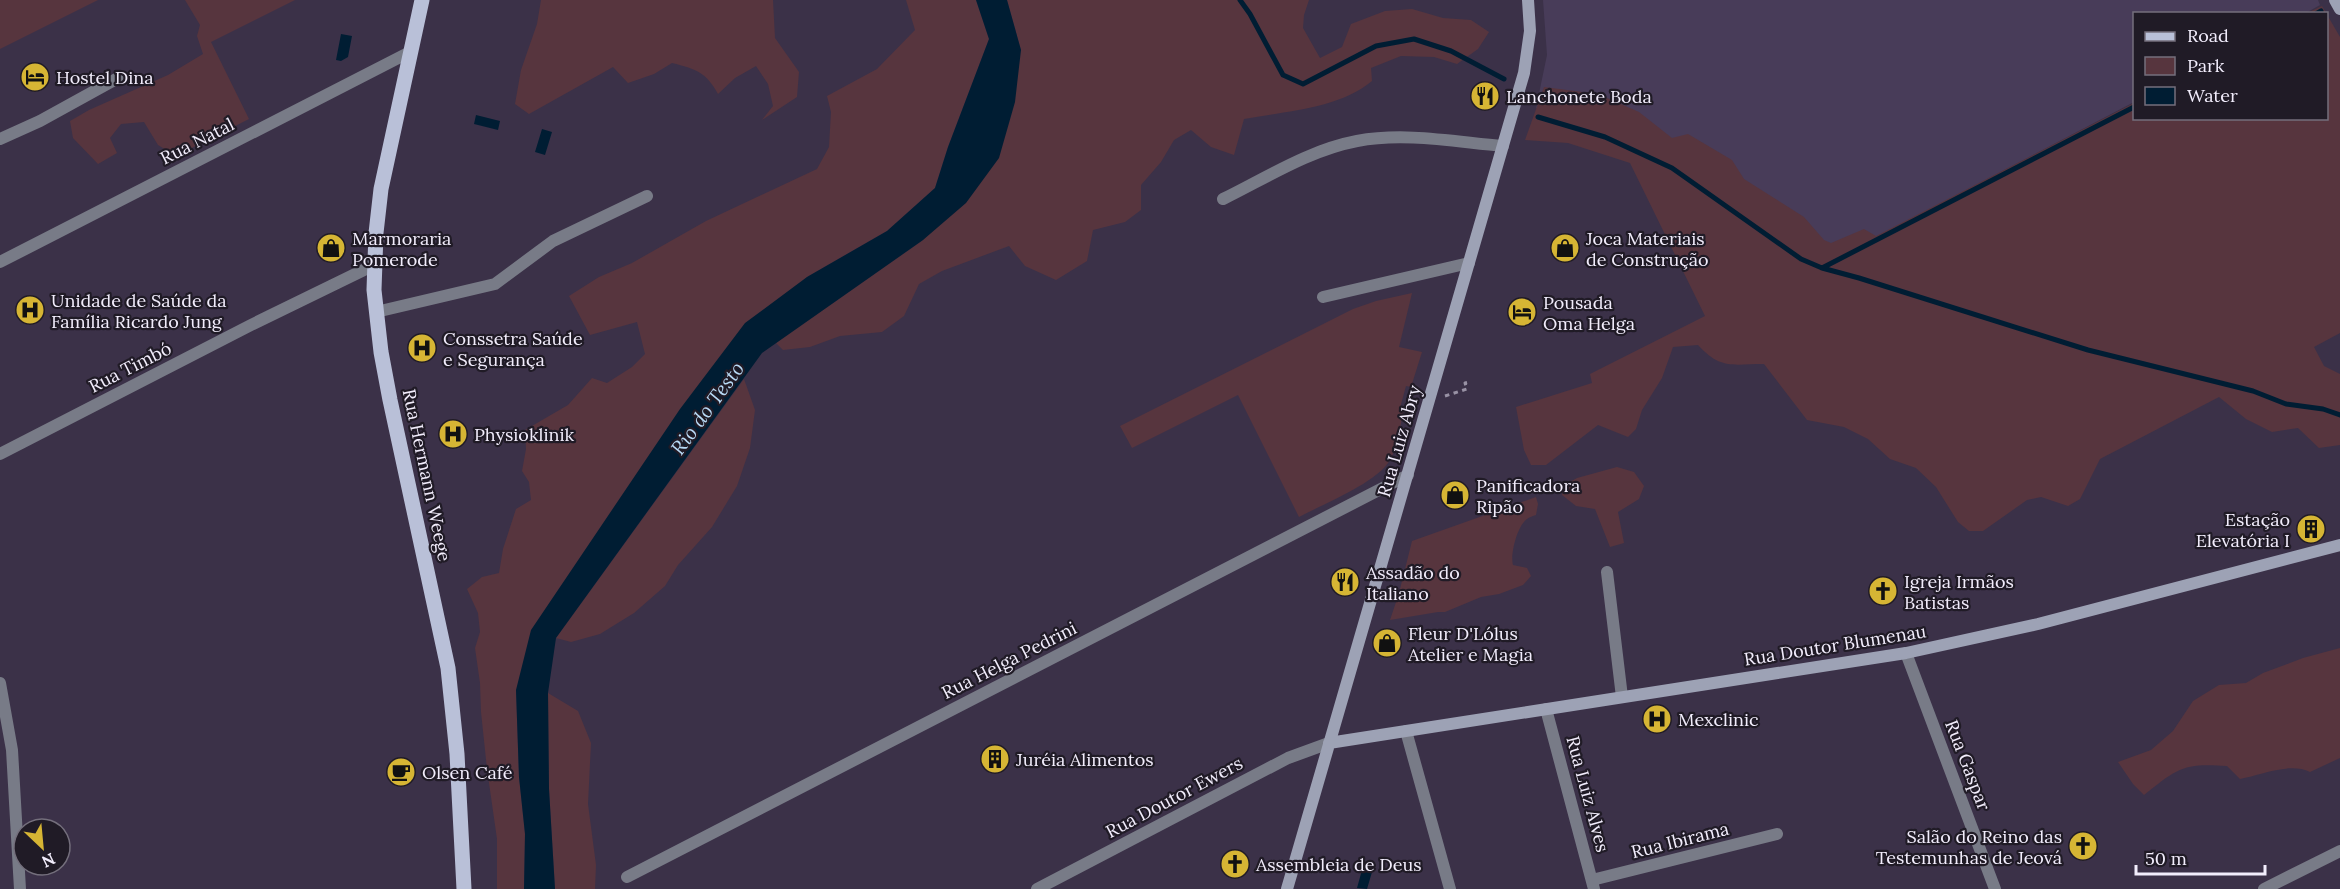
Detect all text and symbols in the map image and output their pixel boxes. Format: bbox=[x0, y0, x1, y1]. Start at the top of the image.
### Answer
legend bbox=[2133, 12, 2328, 120]
text: Road bbox=[2187, 24, 2229, 47]
text: Park bbox=[2187, 54, 2225, 77]
hotel icon: Hostel Dina bbox=[19, 61, 51, 93]
place label: Hostel Dina bbox=[56, 66, 154, 89]
restaurant icon: Lanchonete Boda bbox=[1469, 80, 1501, 112]
text: Water bbox=[2187, 84, 2238, 107]
place label: Lanchonete Boda bbox=[1506, 85, 1652, 108]
street label: Rua Natal bbox=[156, 113, 238, 169]
place label: Marmoraria Pomerode bbox=[352, 227, 451, 271]
place label: Joca Materiais de Construção bbox=[1585, 227, 1709, 271]
shop icon: Marmoraria Pomerode bbox=[315, 232, 347, 264]
shop icon: Joca Materiais de Construção bbox=[1549, 232, 1581, 264]
place label: Unidade de Saúde da Família Ricardo Jung bbox=[51, 289, 227, 333]
place label: Pousada Oma Helga bbox=[1543, 291, 1635, 335]
hospital icon: Unidade de Saúde da Família Ricardo Jung bbox=[14, 294, 46, 326]
hotel icon: Pousada Oma Helga bbox=[1506, 296, 1538, 328]
place label: Conssetra Saúde e Segurança bbox=[443, 327, 583, 371]
hospital icon: Conssetra Saúde e Segurança bbox=[406, 332, 438, 364]
street label: Rua Timbó bbox=[85, 336, 175, 398]
water label: Rio do Testo bbox=[665, 357, 749, 459]
street label: Rua Luiz Abry bbox=[1372, 382, 1426, 500]
street label: Rua Hermann Weege bbox=[398, 387, 457, 563]
hospital icon: Physioklinik bbox=[437, 418, 469, 450]
place label: Physioklinik bbox=[474, 423, 574, 446]
place label: Panificadora Ripão bbox=[1476, 474, 1580, 518]
shop icon: Panificadora Ripão bbox=[1439, 479, 1471, 511]
place label: Estação Elevatória I bbox=[2196, 508, 2290, 552]
building icon: Estação Elevatória I bbox=[2295, 513, 2327, 545]
place label: Assadão do Italiano bbox=[1365, 561, 1460, 605]
restaurant icon: Assadão do Italiano bbox=[1329, 566, 1361, 598]
place label: Igreja Irmãos Batistas bbox=[1904, 570, 2014, 614]
church icon: Igreja Irmãos Batistas bbox=[1867, 575, 1899, 607]
street label: Rua Helga Pedrini bbox=[938, 616, 1080, 704]
street label: Rua Doutor Blumenau bbox=[1742, 619, 1928, 671]
place label: Fleur D'Lólus Atelier e Magia bbox=[1407, 622, 1533, 666]
shop icon: Fleur D'Lólus Atelier e Magia bbox=[1371, 627, 1403, 659]
hospital icon: Mexclinic bbox=[1641, 703, 1673, 735]
place label: Mexclinic bbox=[1678, 708, 1759, 731]
street label: Rua Gaspar bbox=[1940, 716, 1996, 814]
street label: Rua Luiz Alves bbox=[1561, 733, 1615, 855]
building icon: Juréia Alimentos bbox=[979, 743, 1011, 775]
place label: Juréia Alimentos bbox=[1015, 748, 1154, 771]
street label: Rua Doutor Ewers bbox=[1102, 751, 1246, 843]
cafe icon: Olsen Café bbox=[385, 756, 417, 788]
place label: Olsen Café bbox=[422, 761, 513, 784]
north arrow bbox=[12, 817, 72, 877]
street label: Rua Ibirama bbox=[1629, 817, 1731, 863]
place label: Salão do Reino das Testemunhas de Jeová bbox=[1876, 825, 2062, 869]
church icon: Salão do Reino das Testemunhas de Jeová bbox=[2067, 830, 2099, 862]
scale bar bbox=[2136, 838, 2265, 876]
text: 50 m bbox=[2145, 847, 2187, 870]
church icon: Assembleia de Deus bbox=[1219, 848, 1251, 880]
text: N bbox=[39, 849, 59, 872]
place label: Assembleia de Deus bbox=[1255, 853, 1422, 876]

